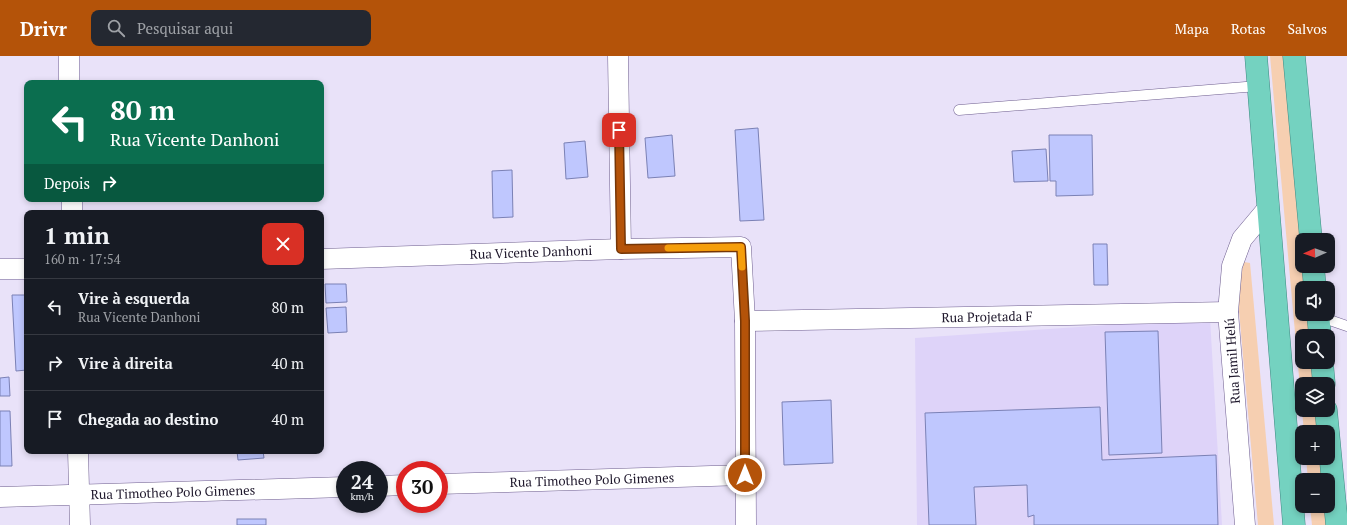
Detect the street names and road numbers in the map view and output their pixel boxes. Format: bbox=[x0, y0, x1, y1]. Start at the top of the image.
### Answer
street label: Rua Vicente Danhoni bbox=[469, 241, 593, 263]
street label: Rua Projetada F bbox=[941, 307, 1033, 326]
street label: Rua Jamil Helú bbox=[1220, 317, 1244, 405]
street label: Rua Timotheo Polo Gimenes bbox=[509, 468, 674, 491]
street label: Rua Timotheo Polo Gimenes bbox=[90, 481, 255, 503]

